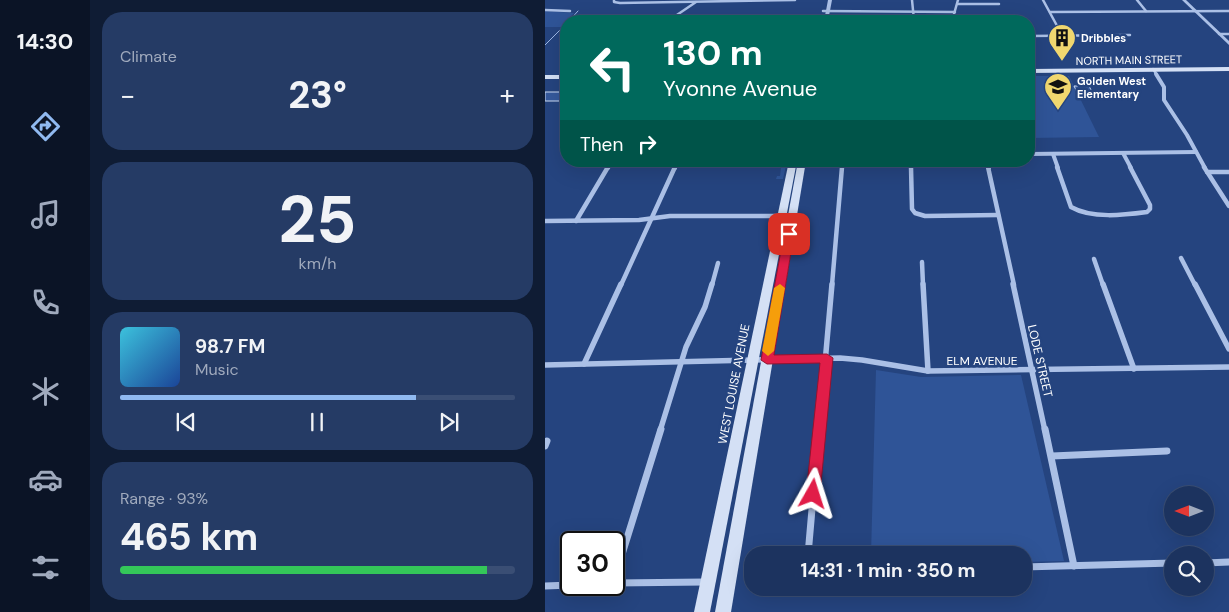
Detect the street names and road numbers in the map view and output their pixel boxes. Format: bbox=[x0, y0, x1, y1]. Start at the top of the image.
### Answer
street label: NORTH MAIN STREET bbox=[1076, 52, 1182, 68]
street label: WEST LOUISE AVENUE bbox=[715, 322, 754, 445]
street label: LODE STREET bbox=[1024, 323, 1056, 399]
street label: ELM AVENUE bbox=[947, 353, 1018, 369]

